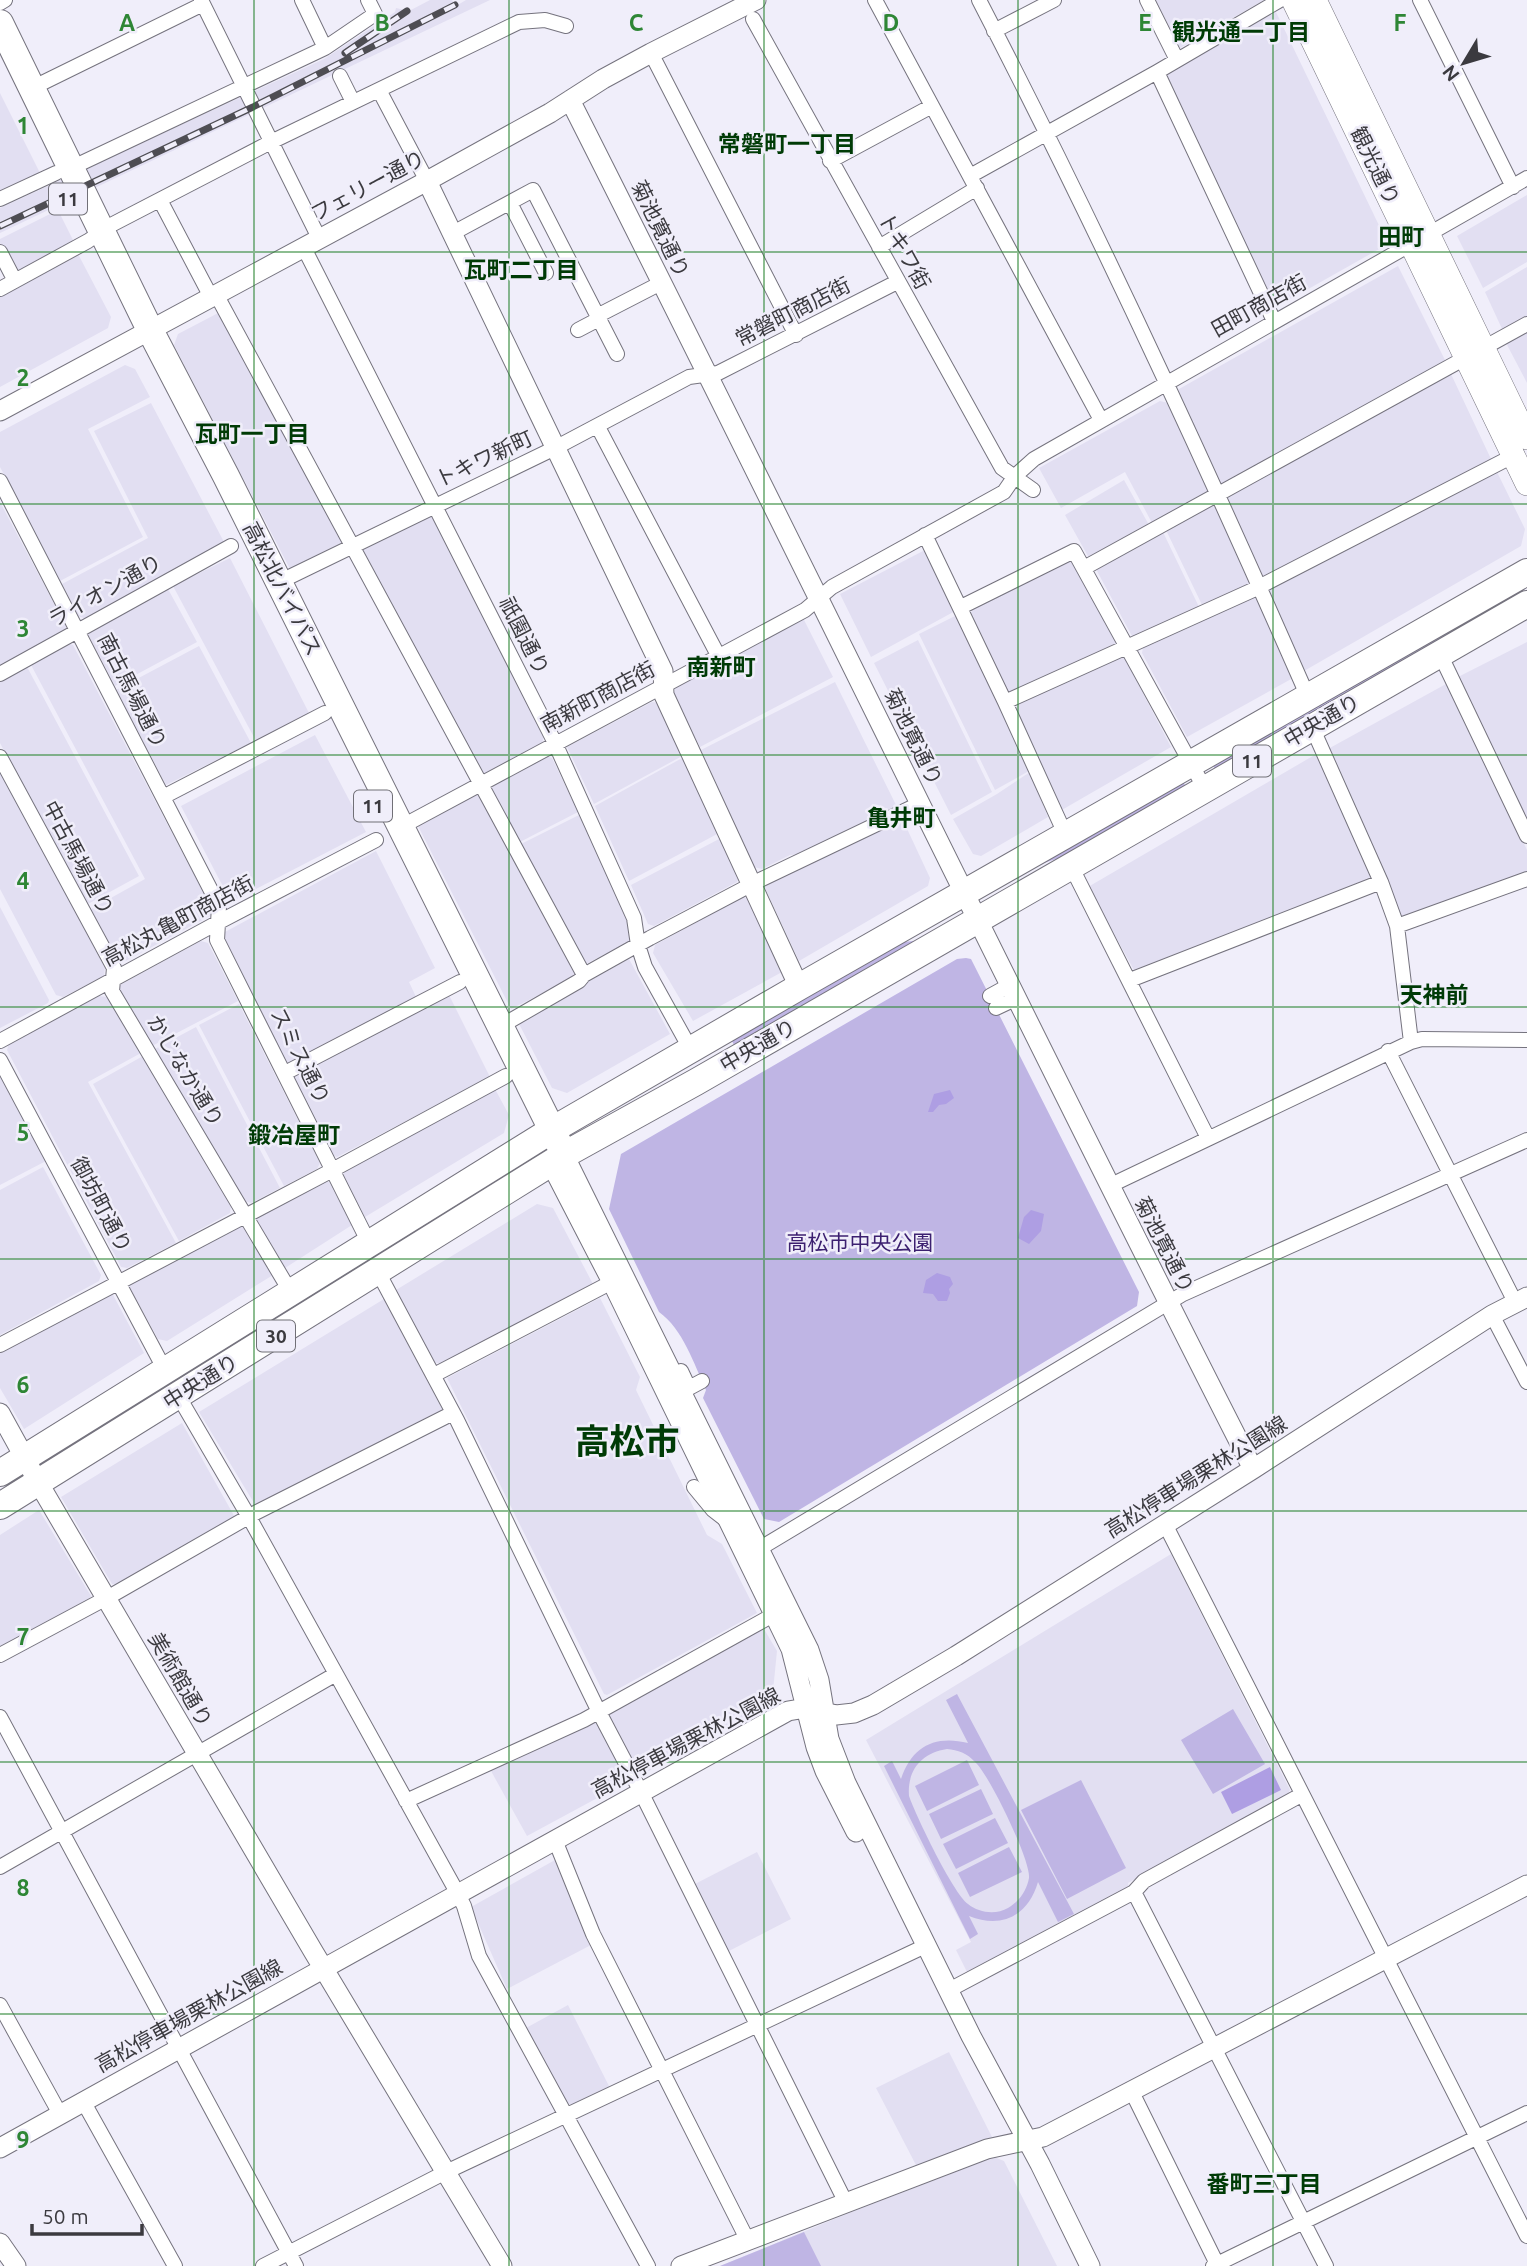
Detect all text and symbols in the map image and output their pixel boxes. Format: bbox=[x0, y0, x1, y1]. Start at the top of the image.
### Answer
text: A bbox=[119, 10, 135, 35]
text: B bbox=[374, 10, 390, 35]
text: C bbox=[629, 10, 644, 35]
text: D bbox=[883, 10, 899, 35]
text: E bbox=[1138, 10, 1152, 35]
text: F bbox=[1394, 10, 1407, 35]
district label: 観光通一丁目 bbox=[1172, 19, 1310, 44]
north arrow bbox=[1429, 28, 1499, 98]
text: N bbox=[1438, 61, 1464, 86]
text: 1 bbox=[17, 113, 29, 138]
street label: 観光通り bbox=[1347, 123, 1405, 209]
district label: 常磐町一丁目 bbox=[718, 131, 856, 156]
street label: フェリー通り bbox=[306, 145, 429, 225]
street label: 菊池寛通り bbox=[627, 176, 695, 281]
road number: 11 bbox=[49, 183, 87, 214]
street label: トキワ街 bbox=[874, 208, 936, 293]
district label: 田町 bbox=[1378, 224, 1424, 249]
district label: 瓦町二丁目 bbox=[464, 257, 579, 282]
street label: 田町商店街 bbox=[1207, 269, 1310, 341]
street label: 常磐町商店街 bbox=[731, 272, 854, 350]
text: 2 bbox=[17, 365, 29, 390]
district label: 瓦町一丁目 bbox=[195, 421, 310, 446]
street label: トキワ新町 bbox=[431, 425, 536, 491]
street label: 高松北バイパス bbox=[239, 518, 327, 659]
street label: ライオン通り bbox=[44, 549, 165, 631]
street label: 祇園通り bbox=[495, 593, 555, 678]
text: 3 bbox=[17, 616, 29, 641]
street label: 南古馬場通り bbox=[94, 629, 172, 752]
district label: 南新町 bbox=[687, 654, 756, 679]
street label: 南新町商店街 bbox=[536, 656, 659, 736]
street label: 菊池寛通り bbox=[880, 684, 948, 789]
street label: 中央通り bbox=[1279, 689, 1364, 752]
road number: 11 bbox=[1233, 746, 1271, 776]
road number: 11 bbox=[354, 790, 392, 821]
street label: 中古馬場通り bbox=[39, 796, 119, 919]
district label: 亀井町 bbox=[867, 805, 936, 830]
text: 4 bbox=[17, 868, 30, 893]
street label: 高松丸亀町商店街 bbox=[98, 870, 257, 970]
district label: 天神前 bbox=[1400, 982, 1469, 1007]
street label: スミス通り bbox=[266, 1003, 335, 1108]
street label: かじなか通り bbox=[143, 1010, 229, 1131]
street label: 中央通り bbox=[715, 1014, 800, 1077]
text: 5 bbox=[17, 1120, 29, 1145]
district label: 鍛冶屋町 bbox=[248, 1122, 340, 1147]
street label: 御坊町通り bbox=[67, 1153, 137, 1257]
street label: 菊池寛通り bbox=[1130, 1192, 1199, 1297]
park label: 高松市中央公園 bbox=[787, 1230, 934, 1254]
road number: 30 bbox=[257, 1320, 295, 1352]
street label: 中央通り bbox=[158, 1349, 242, 1414]
text: 6 bbox=[17, 1372, 30, 1397]
street label: 高松停車場栗林公園線 bbox=[1100, 1410, 1291, 1542]
district label: 高松市 bbox=[574, 1421, 680, 1461]
text: 7 bbox=[17, 1624, 29, 1649]
street label: 美術館通り bbox=[144, 1628, 218, 1731]
street label: 高松停車場栗林公園線 bbox=[587, 1682, 784, 1802]
text: 8 bbox=[17, 1875, 29, 1900]
street label: 高松停車場栗林公園線 bbox=[91, 1954, 286, 2077]
text: 9 bbox=[17, 2127, 29, 2152]
district label: 番町三丁目 bbox=[1207, 2171, 1322, 2196]
scale bar bbox=[32, 2192, 142, 2236]
text: 50 m bbox=[42, 2204, 89, 2228]

